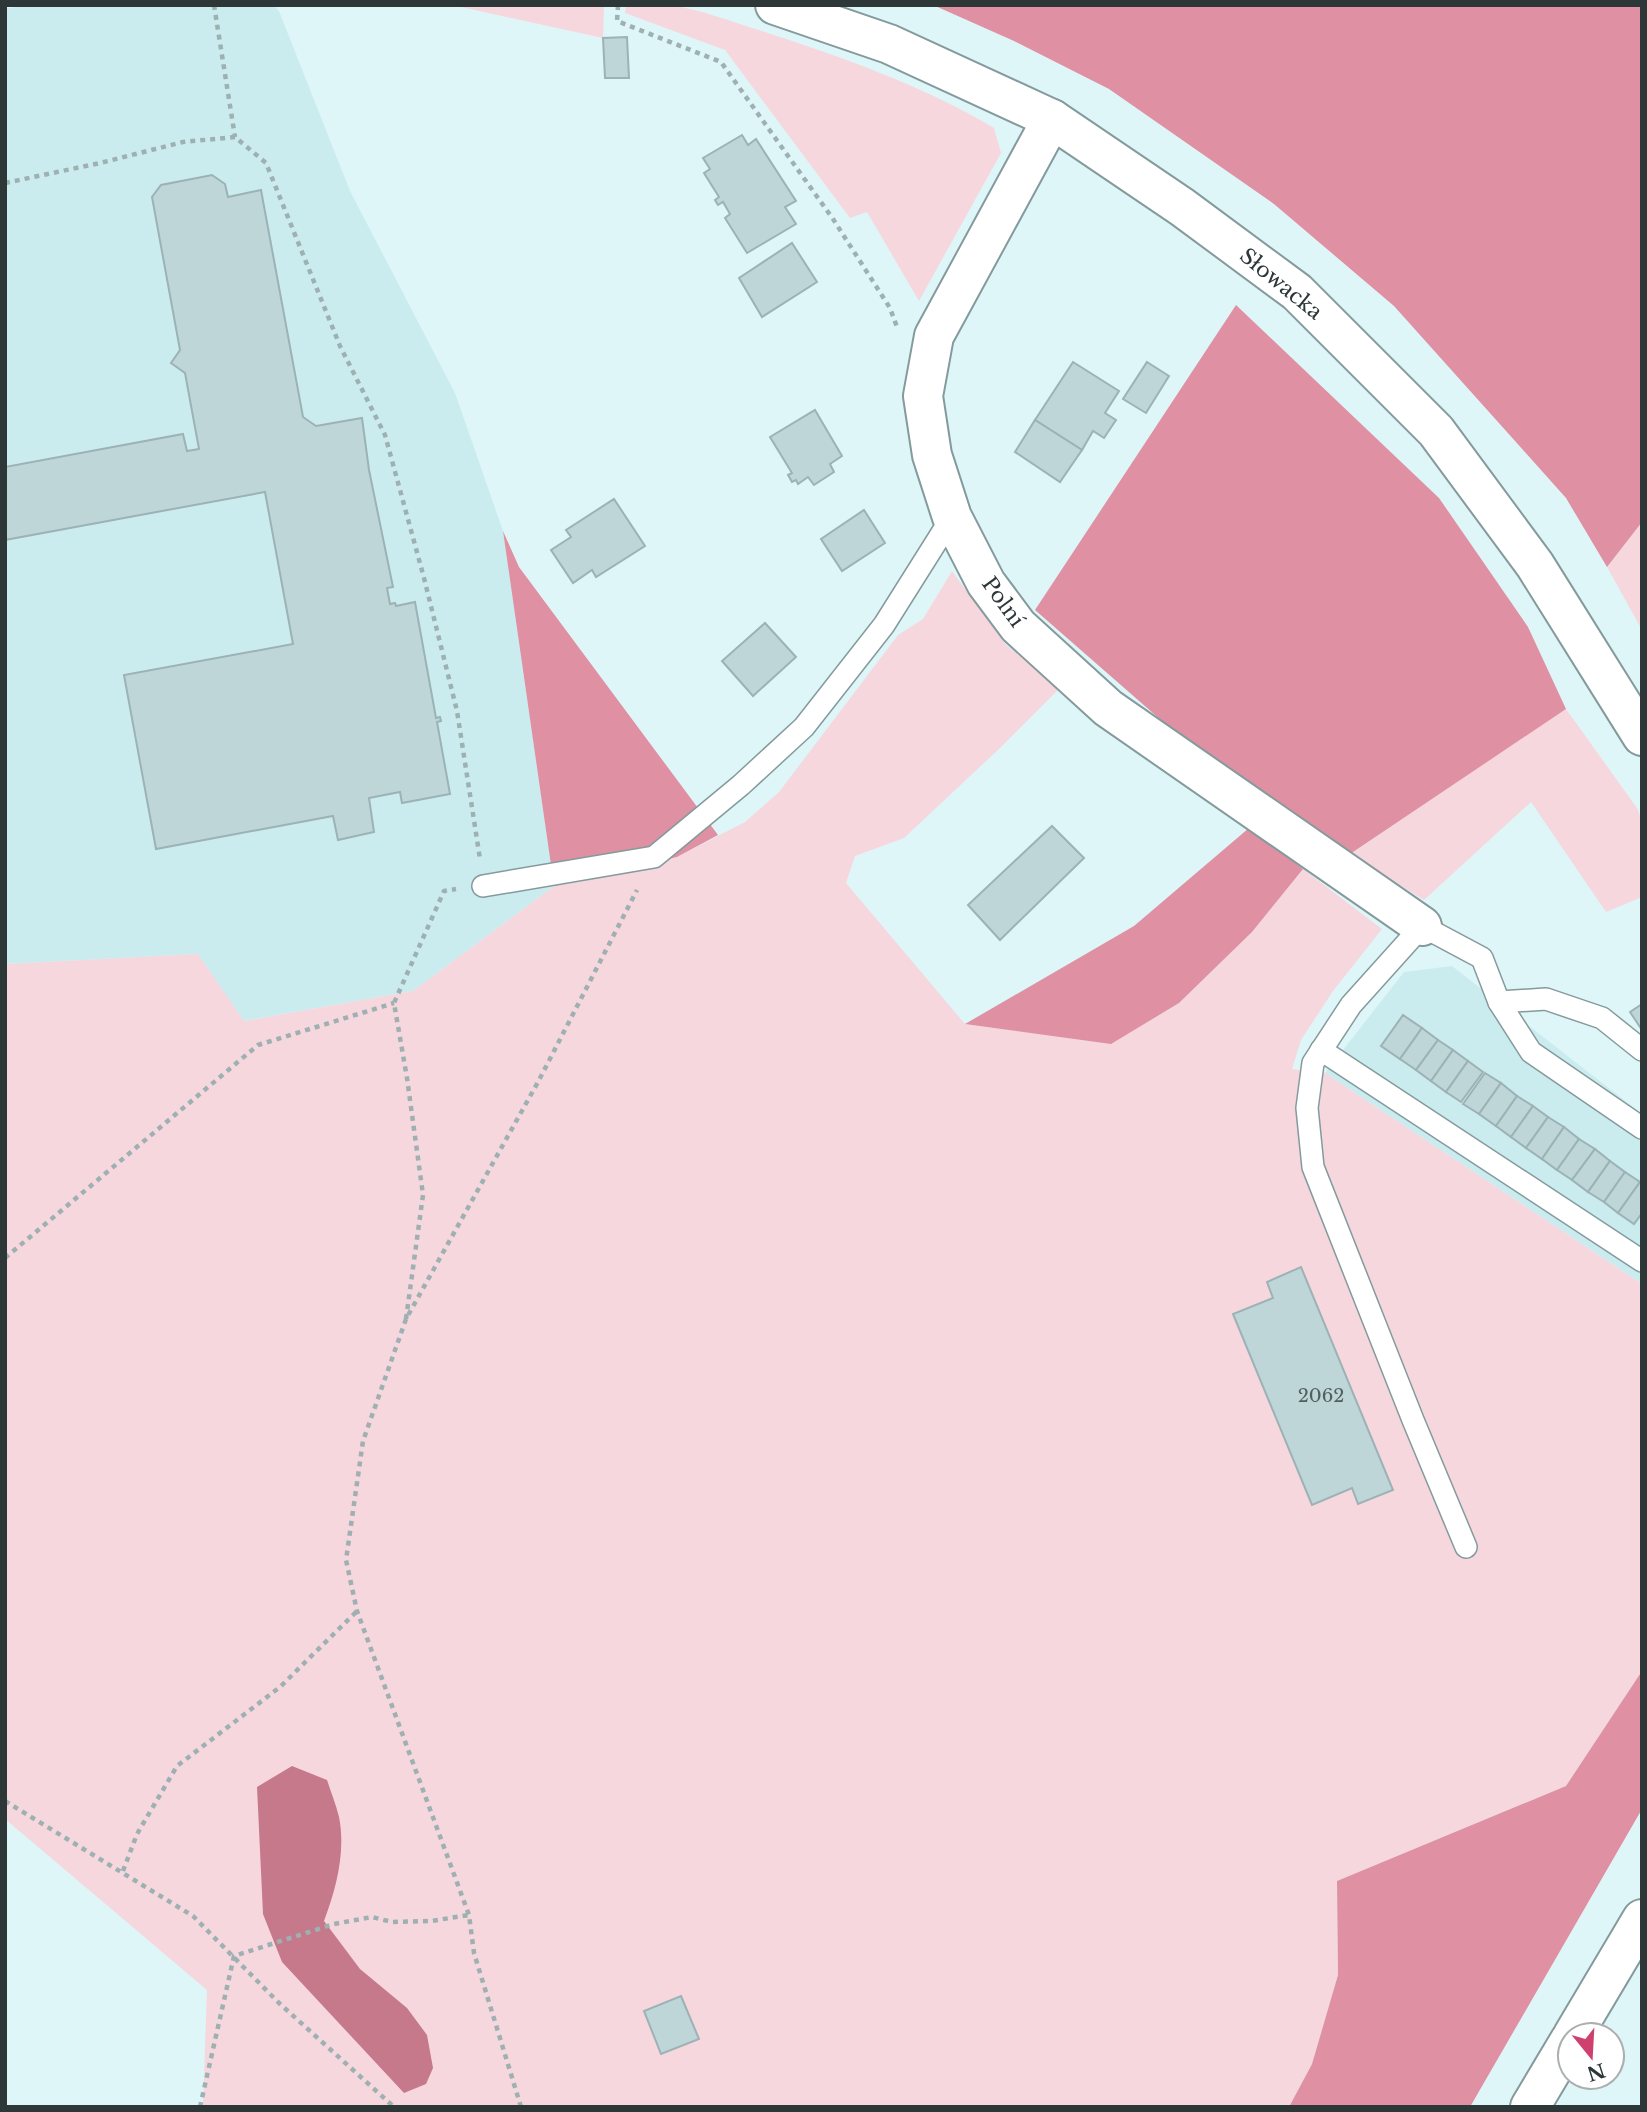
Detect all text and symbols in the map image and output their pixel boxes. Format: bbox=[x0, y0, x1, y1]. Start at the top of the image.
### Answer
street label: Słowacka bbox=[1234, 243, 1328, 325]
street label: Polní bbox=[976, 572, 1030, 633]
house number: 2062 bbox=[1298, 1385, 1344, 1407]
north arrow bbox=[1556, 2021, 1626, 2091]
text: N bbox=[1584, 2058, 1608, 2085]

